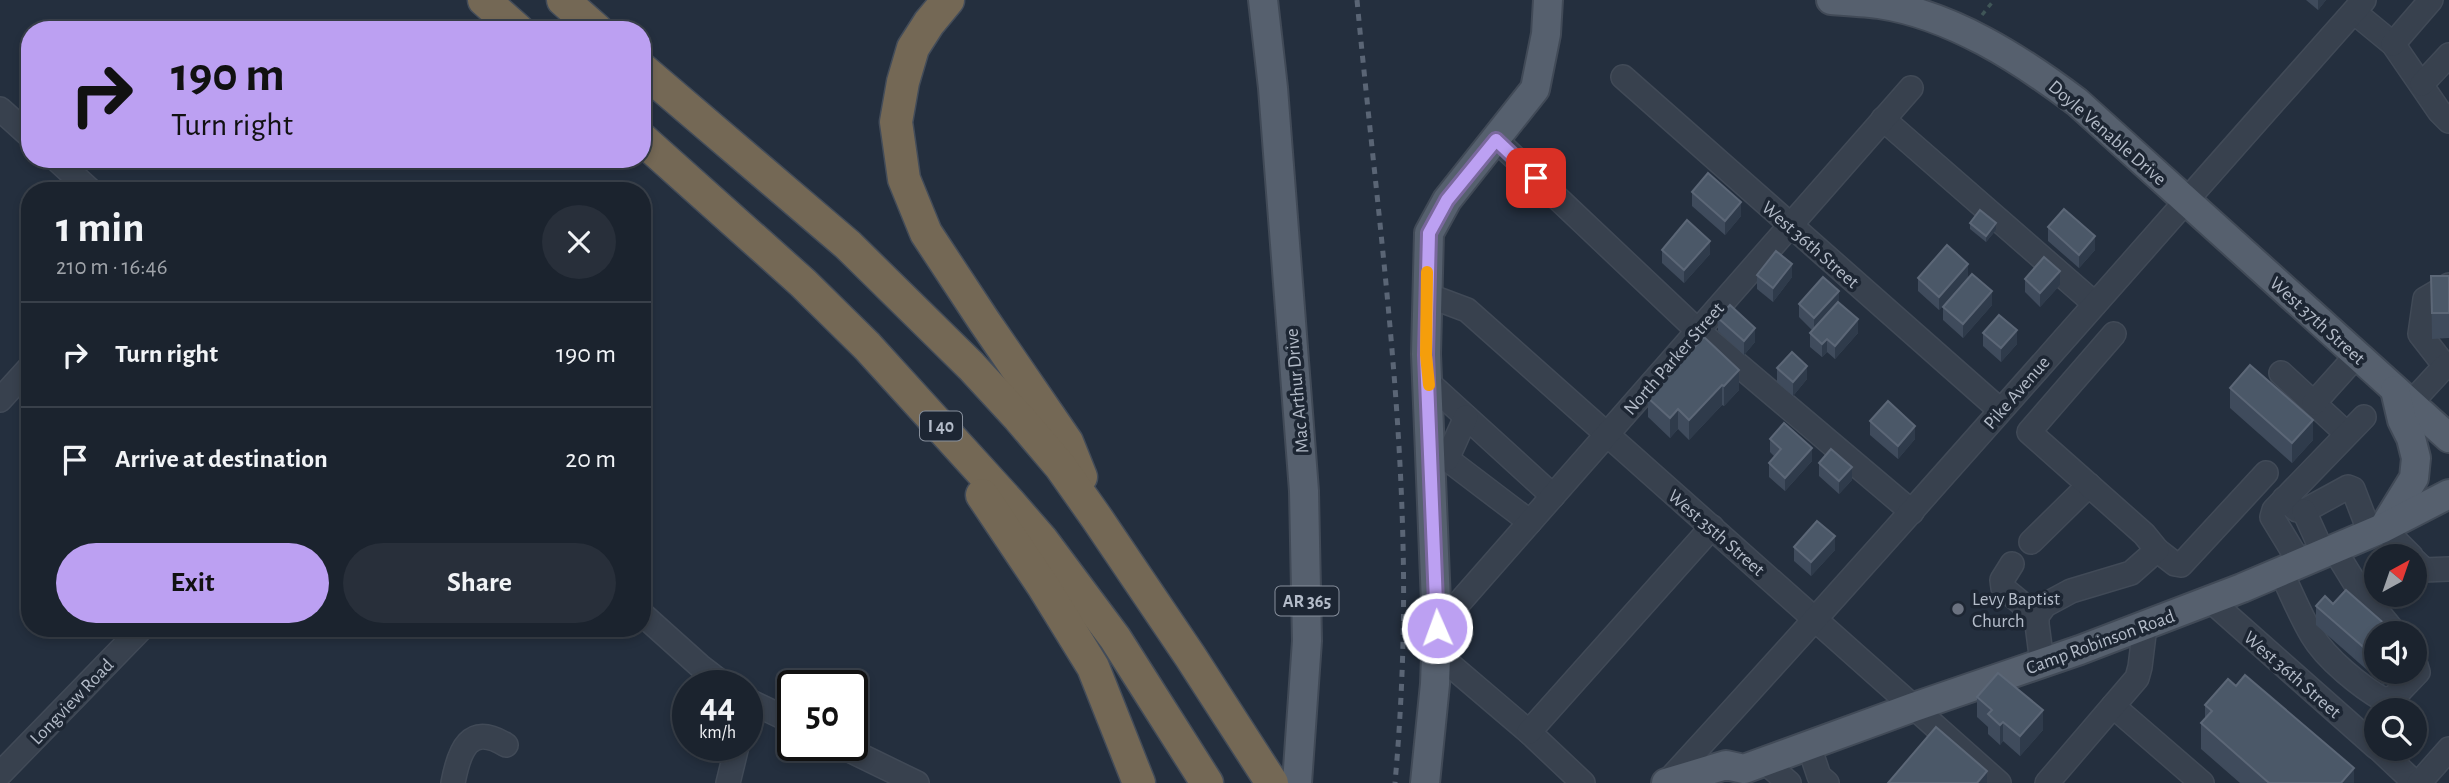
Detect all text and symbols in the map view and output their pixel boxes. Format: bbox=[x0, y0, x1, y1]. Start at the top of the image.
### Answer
icon: right bbox=[56, 49, 147, 140]
text: 190 m bbox=[171, 51, 285, 100]
street label: Doyle Venable Drive bbox=[2045, 77, 2170, 189]
text: Turn right bbox=[171, 109, 293, 141]
pin bbox=[1506, 148, 1566, 208]
icon: arrive bbox=[1517, 159, 1555, 197]
street label: West 36th Street bbox=[1758, 198, 1862, 292]
button: close bbox=[542, 205, 616, 279]
text: 1 min bbox=[56, 207, 145, 249]
text: 210 m · 16:46 bbox=[56, 256, 167, 279]
street label: West 37th Street bbox=[2266, 274, 2368, 369]
street label: North Parker Street bbox=[1620, 299, 1728, 419]
street label: Mac Arthur Drive bbox=[1283, 328, 1312, 454]
icon: right bbox=[56, 336, 94, 374]
text: Turn right bbox=[115, 341, 218, 367]
text: 190 m bbox=[556, 341, 616, 367]
street label: Pike Avenue bbox=[1980, 353, 2054, 433]
road number: I 40 bbox=[920, 412, 962, 440]
icon: arrive bbox=[56, 441, 94, 479]
text: Arrive at destination bbox=[115, 446, 328, 472]
text: 20 m bbox=[565, 446, 616, 472]
street label: West 35th Street bbox=[1664, 486, 1768, 580]
button: Exit bbox=[56, 543, 329, 623]
button: Share bbox=[343, 543, 616, 623]
north arrow bbox=[2364, 544, 2427, 607]
map controls bbox=[2364, 544, 2427, 761]
road number: AR 365 bbox=[1276, 586, 1338, 616]
place label: Levy Baptist Church bbox=[1972, 590, 2060, 631]
position arrow bbox=[1400, 591, 1474, 665]
marker: Levy Baptist Church bbox=[1950, 601, 1966, 617]
street label: Camp Robinson Road bbox=[2024, 607, 2178, 678]
button: sound bbox=[2364, 621, 2427, 684]
street label: West 36th Street bbox=[2240, 628, 2344, 722]
street label: Longview Road bbox=[27, 655, 118, 749]
speed limit sign: 50 bbox=[777, 670, 868, 761]
text: 44 bbox=[700, 689, 735, 724]
button: search bbox=[2364, 698, 2427, 761]
text: km/h bbox=[699, 724, 736, 742]

